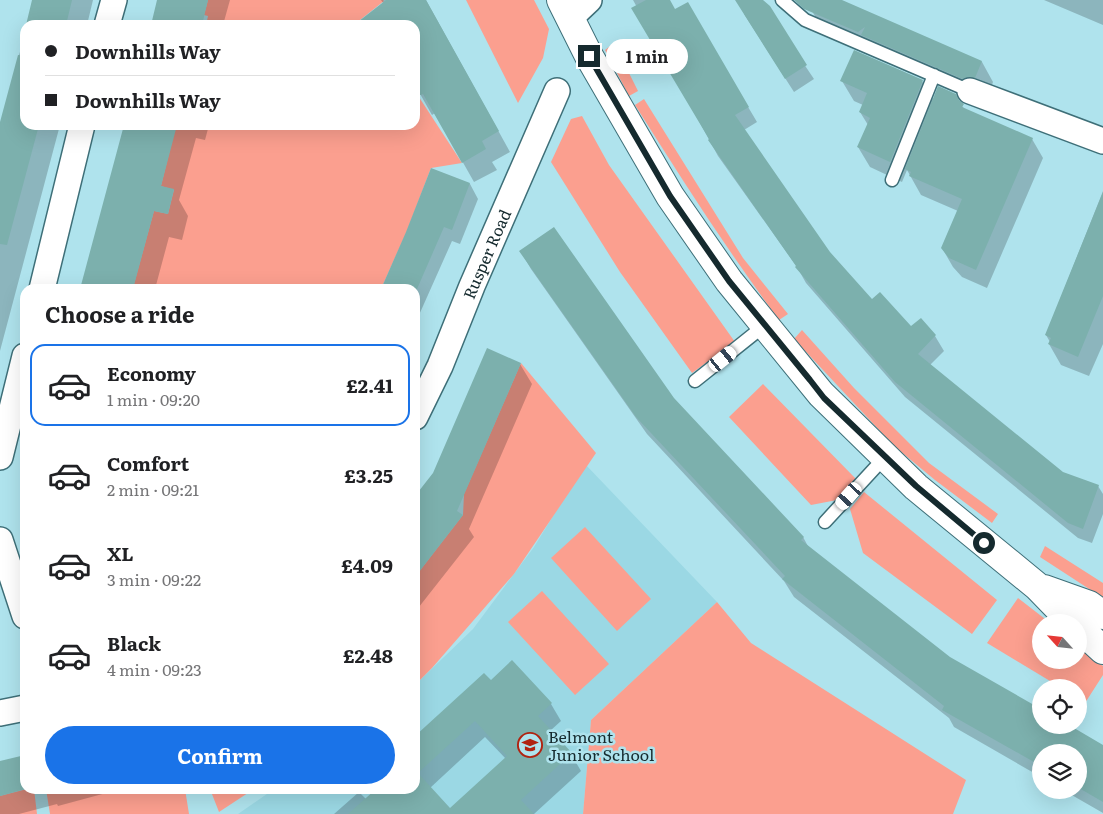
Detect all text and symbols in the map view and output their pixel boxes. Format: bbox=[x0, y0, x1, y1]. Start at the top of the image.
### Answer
text: Downhills Way bbox=[75, 37, 221, 65]
callout: 1 min bbox=[606, 38, 689, 74]
text: 1 min bbox=[626, 44, 668, 68]
route end bbox=[578, 45, 600, 67]
text: Downhills Way bbox=[75, 86, 221, 114]
street label: Rusper Road bbox=[456, 205, 516, 302]
text: Choose a ride bbox=[45, 297, 194, 330]
car bbox=[706, 344, 739, 374]
text: Economy bbox=[107, 359, 196, 387]
icon: car bbox=[47, 363, 92, 408]
text: £2.41 bbox=[346, 371, 393, 399]
text: 1 min · 09:20 bbox=[107, 387, 200, 411]
text: Comfort bbox=[107, 449, 189, 477]
icon: car bbox=[47, 453, 92, 498]
text: £3.25 bbox=[344, 461, 393, 489]
text: 2 min · 09:21 bbox=[107, 477, 199, 501]
car bbox=[833, 480, 864, 512]
route start bbox=[973, 532, 995, 554]
text: XL bbox=[107, 539, 134, 567]
icon: car bbox=[47, 543, 92, 588]
text: £4.09 bbox=[341, 551, 393, 579]
text: 3 min · 09:22 bbox=[107, 567, 201, 591]
north arrow bbox=[1032, 614, 1088, 669]
map controls bbox=[1032, 614, 1087, 799]
text: Black bbox=[107, 629, 161, 657]
icon: car bbox=[47, 633, 92, 678]
text: £2.48 bbox=[343, 641, 393, 669]
text: 4 min · 09:23 bbox=[107, 657, 202, 681]
button: locate bbox=[1032, 679, 1087, 734]
place label: Belmont Junior School bbox=[548, 724, 654, 766]
button: Confirm bbox=[45, 726, 395, 784]
school or university icon: Belmont Junior School bbox=[517, 732, 543, 758]
button: layers bbox=[1032, 744, 1087, 799]

